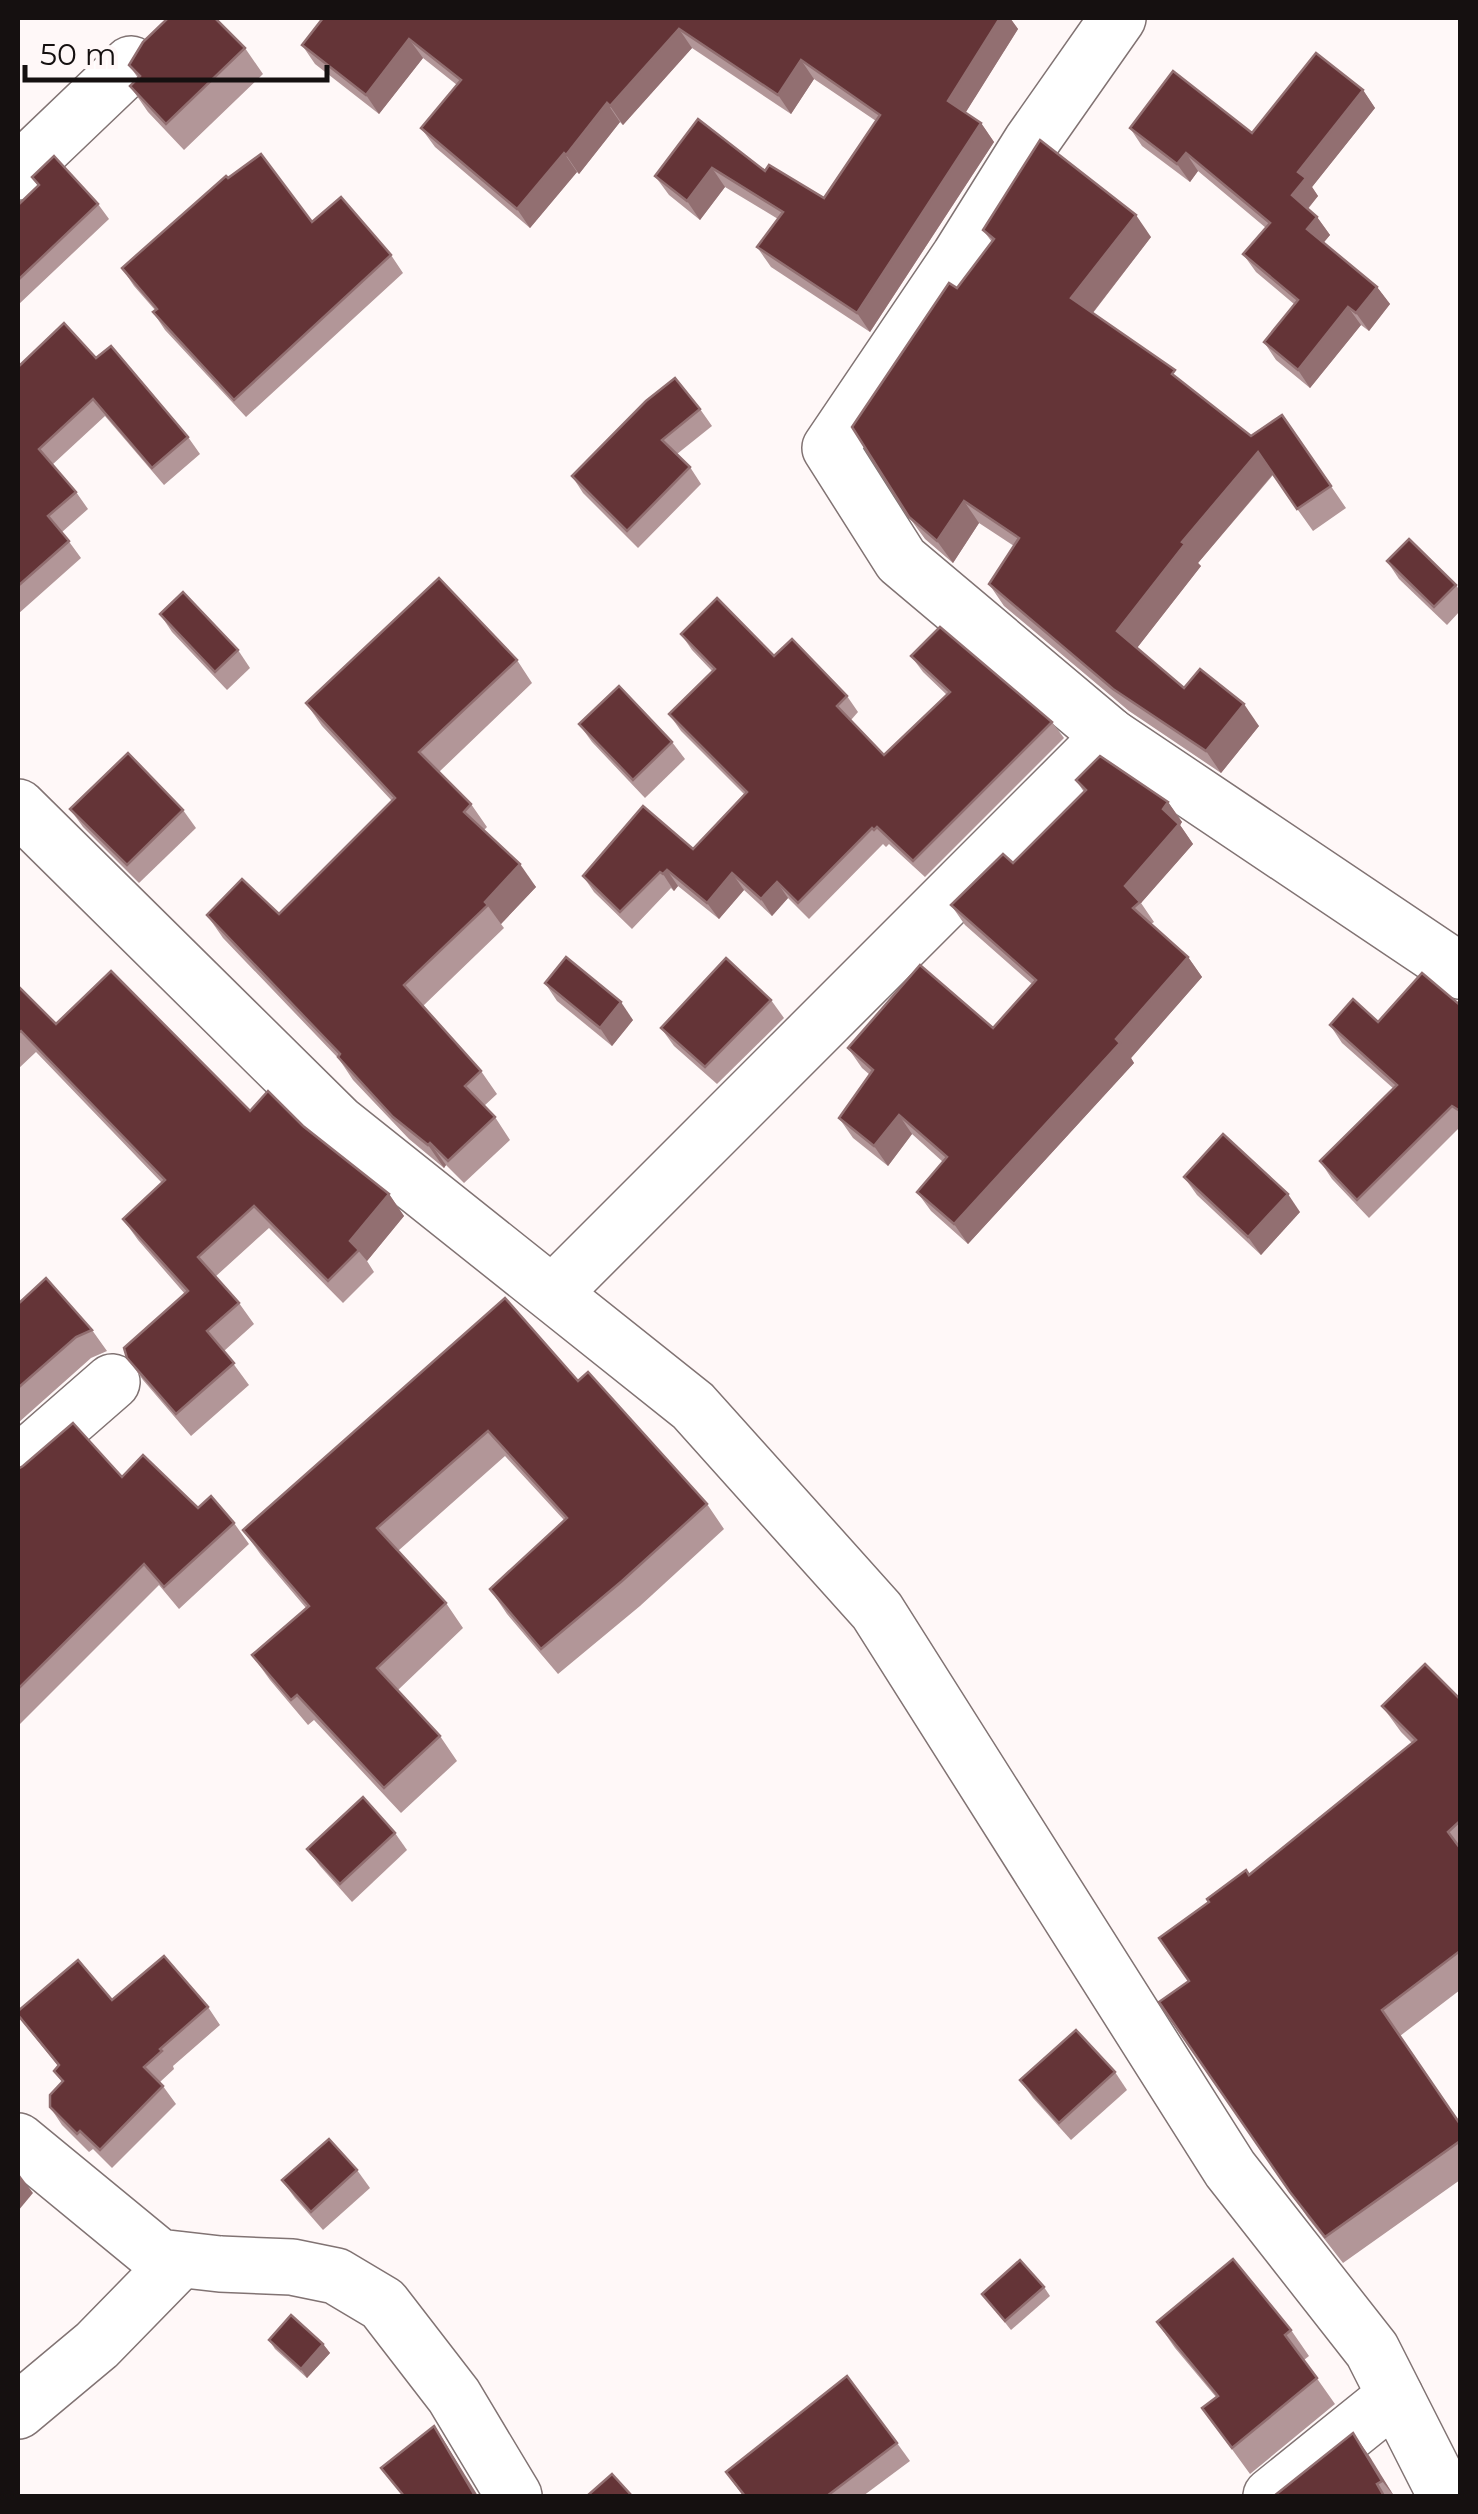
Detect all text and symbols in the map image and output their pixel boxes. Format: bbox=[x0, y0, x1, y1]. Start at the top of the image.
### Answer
scale bar bbox=[25, 20, 328, 82]
text: 50 m bbox=[40, 36, 117, 73]

